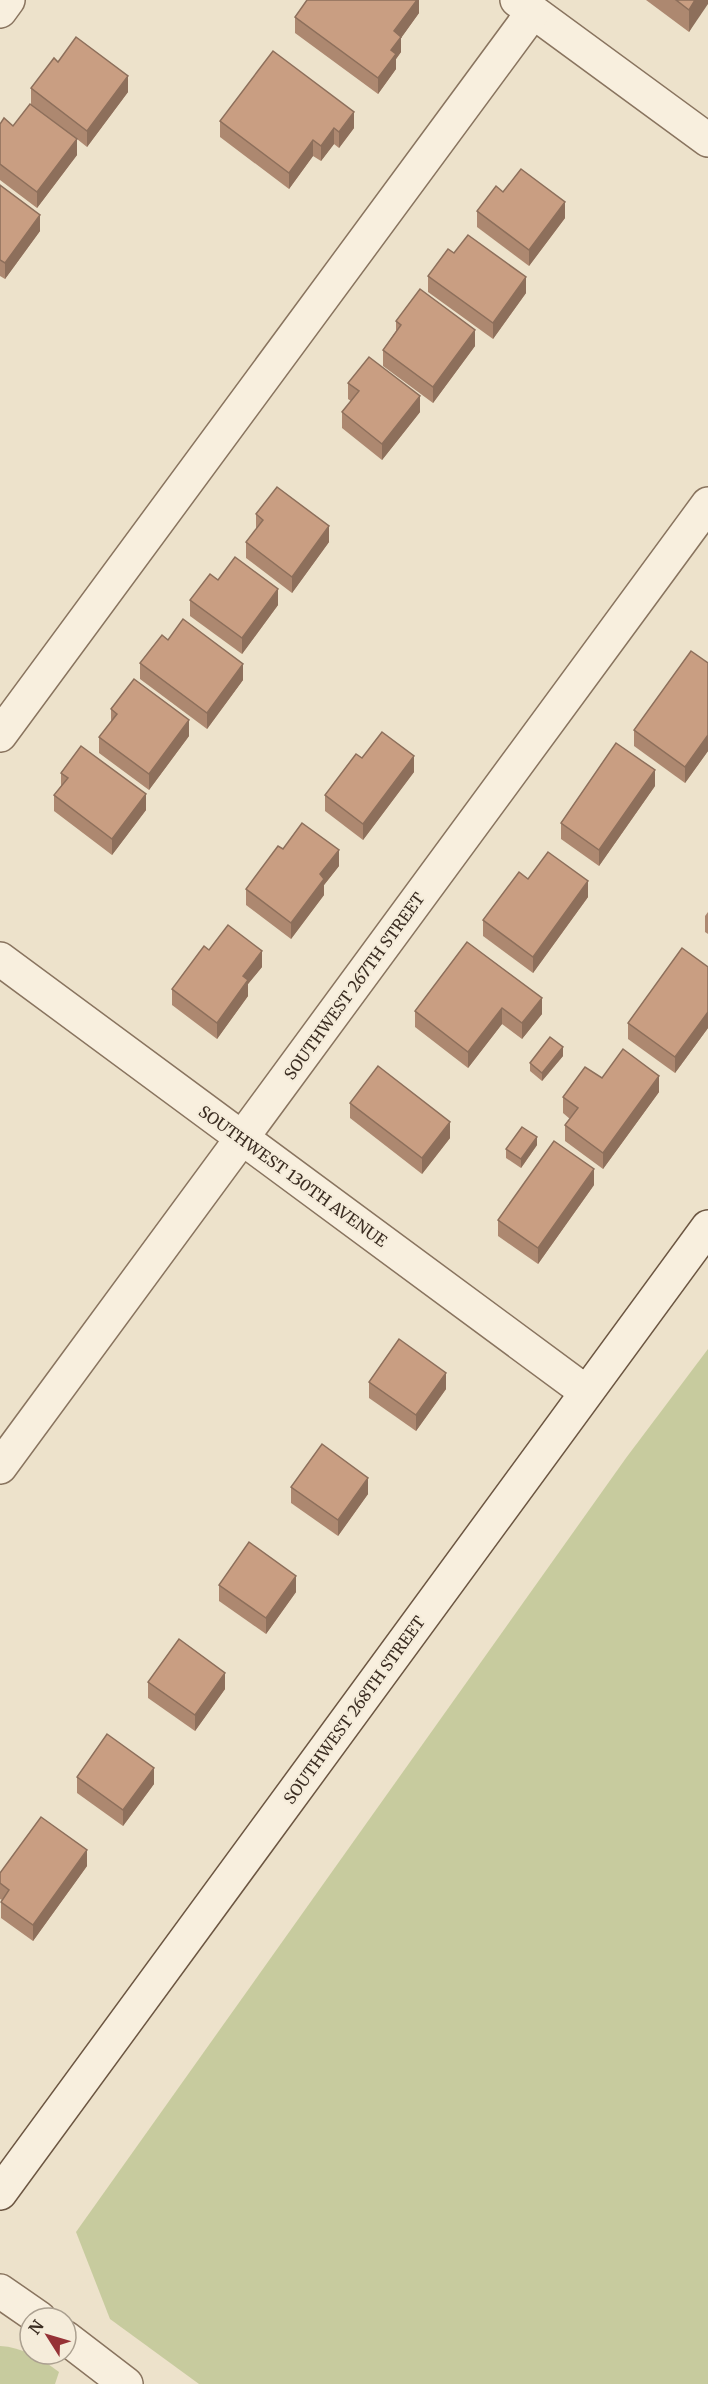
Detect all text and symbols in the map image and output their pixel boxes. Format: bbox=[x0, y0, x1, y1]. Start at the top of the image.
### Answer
street label: SOUTHWEST 267TH STREET bbox=[279, 889, 429, 1083]
street label: SOUTHWEST 130TH AVENUE bbox=[195, 1101, 392, 1252]
street label: SOUTHWEST 268TH STREET bbox=[279, 1612, 429, 1808]
north arrow bbox=[18, 2306, 78, 2366]
text: N bbox=[24, 2316, 48, 2338]

